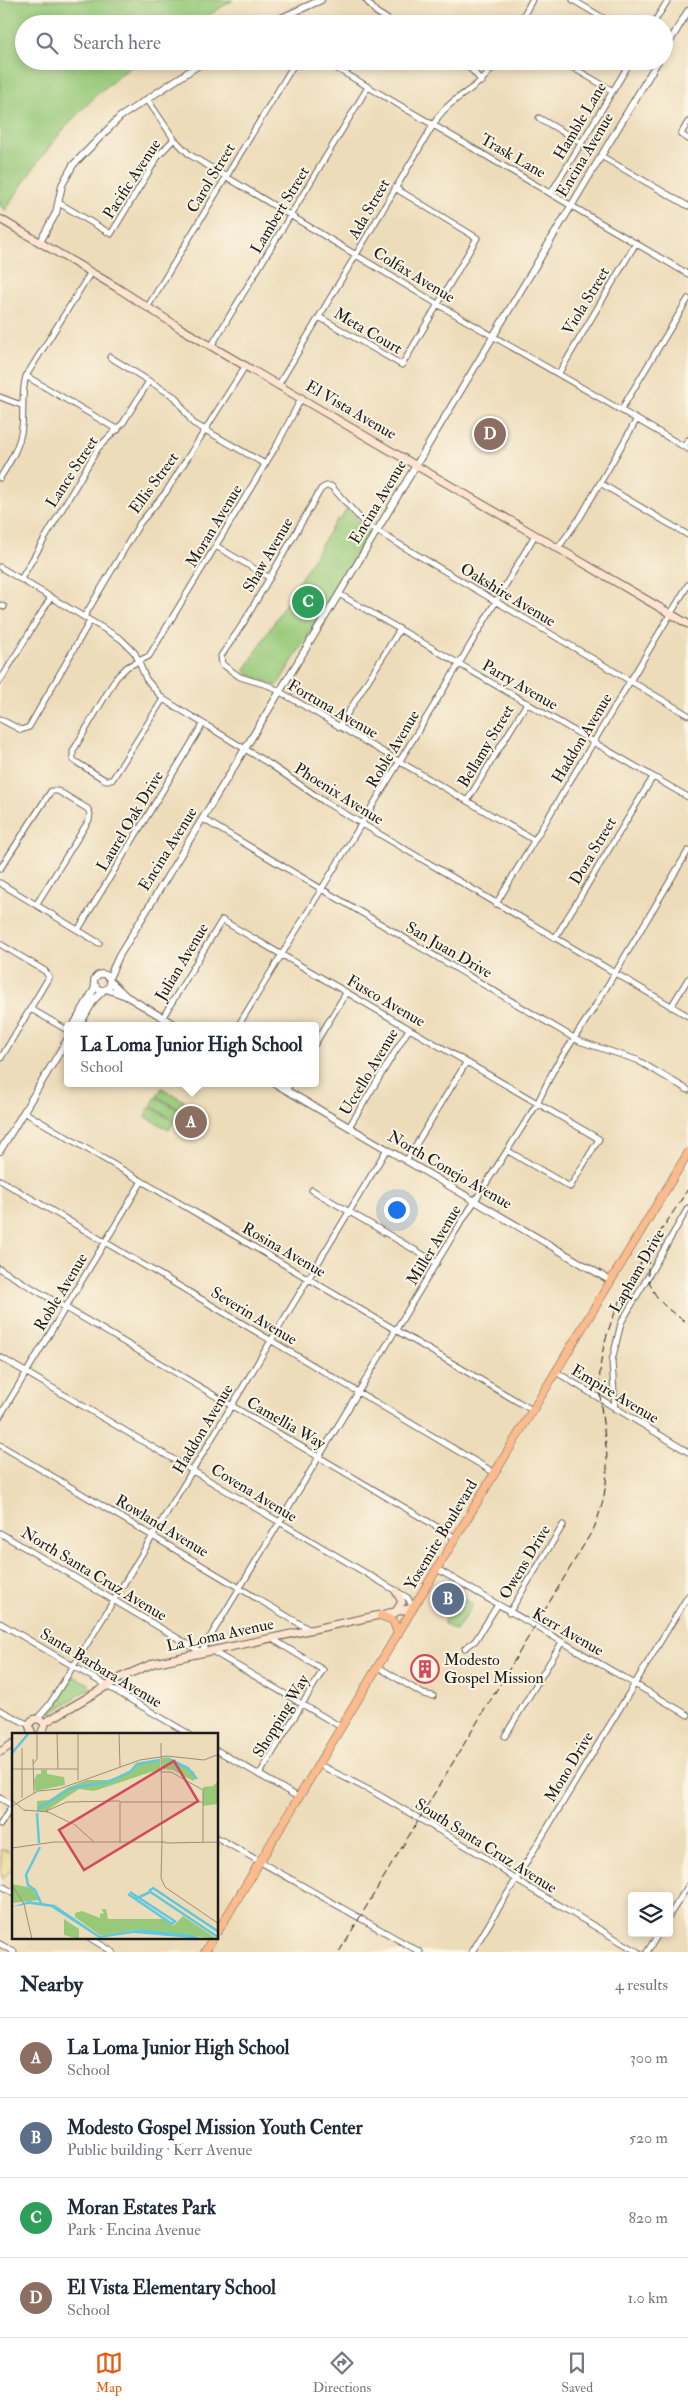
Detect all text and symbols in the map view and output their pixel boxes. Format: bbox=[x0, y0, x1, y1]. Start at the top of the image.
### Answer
search box bbox=[15, 15, 673, 70]
icon: search bbox=[33, 29, 61, 57]
text: Search here bbox=[73, 31, 161, 55]
street label: Hamble Lane bbox=[549, 78, 611, 163]
street label: Encina Avenue bbox=[552, 109, 618, 201]
street label: Trask Lane bbox=[477, 129, 550, 183]
street label: Pacific Avenue bbox=[99, 135, 165, 223]
street label: Carol Street bbox=[182, 140, 240, 216]
street label: Lambert Street bbox=[246, 163, 314, 257]
street label: Ada Street bbox=[343, 175, 394, 244]
street label: Colfax Avenue bbox=[369, 243, 459, 307]
street label: Viola Street bbox=[558, 263, 614, 339]
street label: Meta Court bbox=[330, 303, 406, 359]
street label: El Vista Avenue bbox=[302, 376, 400, 444]
pin: D bbox=[474, 415, 506, 453]
street label: Lance Street bbox=[41, 432, 103, 512]
street label: Ellis Street bbox=[125, 448, 183, 518]
street label: Encina Avenue bbox=[345, 456, 411, 548]
street label: Moran Avenue bbox=[181, 481, 247, 571]
street label: Shaw Avenue bbox=[239, 514, 298, 596]
street label: Oakshire Avenue bbox=[457, 559, 559, 631]
pin: C bbox=[292, 583, 324, 621]
street label: Parry Avenue bbox=[479, 655, 562, 715]
street label: Fortuna Avenue bbox=[284, 675, 382, 743]
street label: Haddon Avenue bbox=[547, 689, 617, 786]
street label: Bellamy Street bbox=[453, 701, 519, 791]
street label: Roble Avenue bbox=[362, 706, 424, 792]
street label: Phoenix Avenue bbox=[291, 759, 388, 830]
street label: Laurel Oak Drive bbox=[92, 767, 168, 875]
street label: Encina Avenue bbox=[134, 803, 202, 895]
street label: Dora Street bbox=[565, 814, 621, 888]
street label: San Juan Drive bbox=[402, 917, 496, 984]
street label: Julian Avenue bbox=[150, 919, 214, 1006]
street label: Fusco Avenue bbox=[343, 971, 429, 1032]
popup bbox=[64, 1022, 319, 1087]
street label: Uccello Avenue bbox=[335, 1025, 403, 1119]
text: La Loma Junior High School bbox=[80, 1033, 303, 1057]
text: School bbox=[80, 1057, 123, 1077]
pin: A bbox=[175, 1103, 207, 1141]
street label: North Conejo Avenue bbox=[384, 1126, 516, 1214]
your location bbox=[384, 1197, 410, 1223]
street label: Miller Avenue bbox=[402, 1201, 466, 1289]
street label: Rosina Avenue bbox=[239, 1218, 330, 1282]
street label: Lapham Drive bbox=[605, 1225, 670, 1317]
street label: Roble Avenue bbox=[30, 1249, 92, 1335]
street label: Severin Avenue bbox=[207, 1282, 301, 1350]
street label: Empire Avenue bbox=[567, 1360, 663, 1429]
street label: Haddon Avenue bbox=[168, 1380, 238, 1477]
street label: Camellia Way bbox=[243, 1392, 330, 1454]
street label: Covena Avenue bbox=[207, 1459, 301, 1527]
street label: Yosemite Boulevard bbox=[400, 1476, 482, 1594]
street label: Rowland Avenue bbox=[112, 1490, 212, 1562]
street label: Owens Drive bbox=[495, 1521, 555, 1603]
street label: North Santa Cruz Avenue bbox=[17, 1523, 171, 1626]
pin: B bbox=[432, 1580, 464, 1618]
street label: Kerr Avenue bbox=[529, 1604, 608, 1661]
street label: La Loma Avenue bbox=[164, 1614, 276, 1656]
street label: Santa Barbara Avenue bbox=[37, 1624, 166, 1712]
place label: Modesto Gospel Mission bbox=[444, 1650, 544, 1689]
building icon: Modesto Gospel Mission bbox=[410, 1654, 440, 1684]
street label: Shopping Way bbox=[248, 1670, 315, 1762]
street label: Mono Drive bbox=[540, 1728, 598, 1806]
inset map bbox=[12, 1733, 219, 1940]
street label: South Santa Cruz Avenue bbox=[411, 1794, 561, 1898]
map controls bbox=[628, 1892, 673, 1937]
button: layers bbox=[628, 1892, 673, 1937]
text: Nearby bbox=[20, 1971, 83, 1998]
text: 4 results bbox=[615, 1975, 668, 1995]
text: La Loma Junior High School bbox=[67, 2036, 289, 2060]
text: A bbox=[31, 2048, 41, 2068]
text: 300 m bbox=[630, 2048, 668, 2068]
text: School bbox=[67, 2060, 110, 2080]
text: Modesto Gospel Mission Youth Center bbox=[67, 2116, 363, 2140]
text: B bbox=[31, 2128, 41, 2148]
text: 520 m bbox=[629, 2128, 668, 2148]
text: Public building · Kerr Avenue bbox=[67, 2140, 252, 2160]
text: Moran Estates Park bbox=[67, 2196, 216, 2220]
text: C bbox=[30, 2208, 42, 2228]
text: 820 m bbox=[628, 2208, 668, 2228]
text: Park · Encina Avenue bbox=[67, 2220, 201, 2240]
text: El Vista Elementary School bbox=[67, 2276, 276, 2300]
text: D bbox=[29, 2288, 43, 2308]
text: 1.0 km bbox=[628, 2288, 668, 2308]
text: School bbox=[67, 2300, 110, 2320]
tab: Map bbox=[95, 2349, 123, 2396]
tab: Directions bbox=[313, 2349, 371, 2396]
tab: Saved bbox=[561, 2349, 593, 2396]

